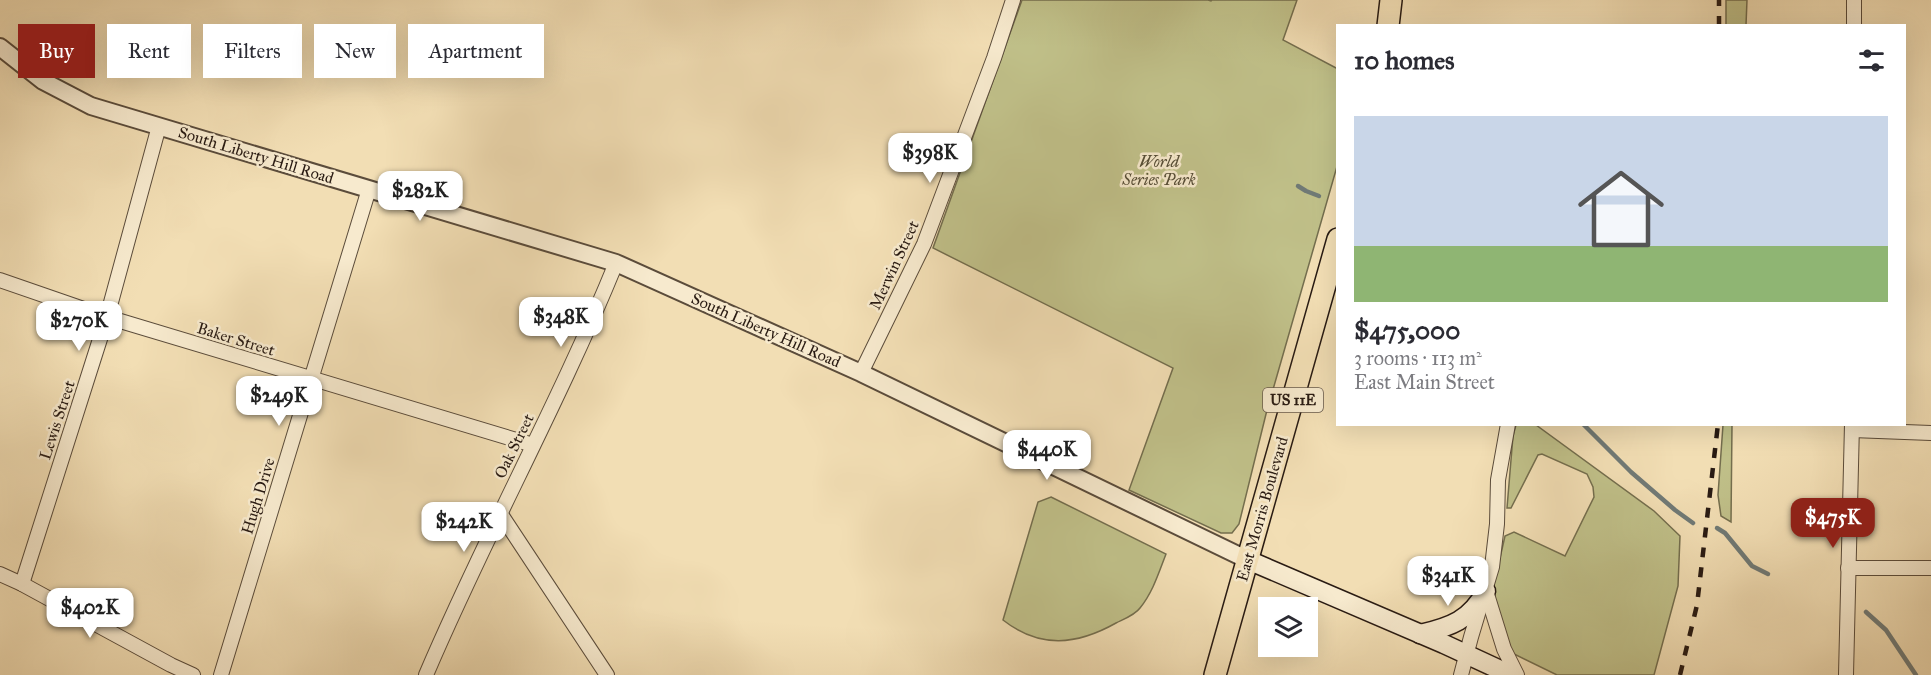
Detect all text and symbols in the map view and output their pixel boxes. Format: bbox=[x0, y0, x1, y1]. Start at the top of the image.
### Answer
chip: Buy bbox=[18, 24, 95, 78]
chip: Rent bbox=[107, 24, 191, 78]
chip: Filters bbox=[203, 24, 302, 78]
chip: New bbox=[314, 24, 396, 78]
chip: Apartment bbox=[408, 24, 544, 78]
text: 10 homes bbox=[1354, 44, 1455, 76]
icon: filters bbox=[1855, 44, 1888, 77]
street label: South Liberty Hill Road bbox=[176, 122, 336, 188]
pin: $398K bbox=[888, 133, 972, 184]
text: $398K bbox=[902, 140, 958, 164]
park label: World Series Park bbox=[1121, 152, 1196, 189]
icon: home bbox=[1567, 155, 1675, 263]
pin: $282K bbox=[378, 171, 462, 222]
text: $282K bbox=[392, 178, 448, 202]
street label: Merwin Street bbox=[865, 217, 923, 312]
street label: South Liberty Hill Road bbox=[688, 288, 844, 372]
pin: $348K bbox=[519, 297, 603, 348]
pin: $270K bbox=[37, 301, 121, 352]
text: $348K bbox=[533, 304, 589, 328]
text: $270K bbox=[50, 308, 108, 332]
text: $475,000 bbox=[1354, 314, 1460, 346]
street label: Baker Street bbox=[195, 318, 278, 360]
text: 3 rooms · 113 m² bbox=[1354, 346, 1482, 370]
text: East Main Street bbox=[1354, 370, 1495, 394]
pin: $249K bbox=[237, 376, 321, 427]
street label: Lewis Street bbox=[35, 378, 79, 462]
text: $249K bbox=[250, 383, 308, 407]
road number: US 11E bbox=[1263, 388, 1323, 412]
street label: Oak Street bbox=[490, 410, 538, 481]
pin: $440K bbox=[1005, 430, 1089, 481]
street label: East Morris Boulevard bbox=[1232, 434, 1292, 584]
text: $440K bbox=[1017, 437, 1077, 461]
street label: Hugh Drive bbox=[237, 455, 280, 537]
pin: $475K bbox=[1791, 498, 1875, 549]
pin: $242K bbox=[422, 502, 506, 553]
text: $475K bbox=[1805, 505, 1861, 529]
text: $242K bbox=[435, 509, 493, 533]
pin: $341K bbox=[1406, 556, 1490, 607]
text: $341K bbox=[1421, 563, 1475, 587]
pin: $402K bbox=[48, 588, 132, 639]
text: $402K bbox=[61, 595, 119, 619]
map controls bbox=[1258, 597, 1318, 657]
button: layers bbox=[1258, 597, 1318, 657]

